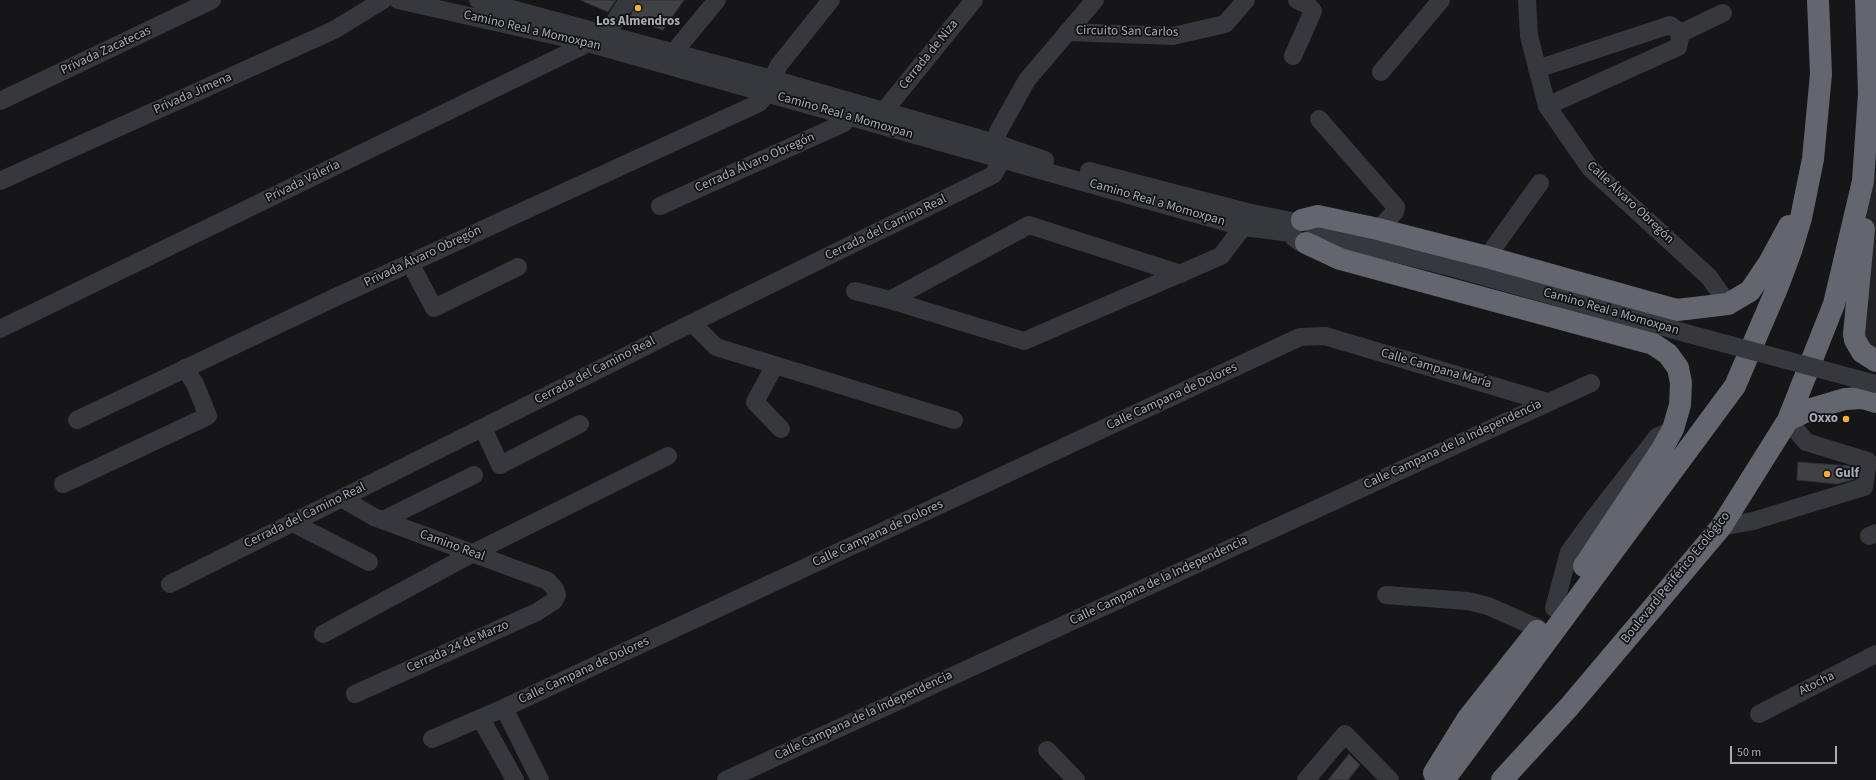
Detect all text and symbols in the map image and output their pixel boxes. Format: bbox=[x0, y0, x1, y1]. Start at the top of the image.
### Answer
marker: Los Almendros bbox=[633, 3, 643, 13]
street label: Camino Real a Momoxpan bbox=[462, 8, 602, 54]
place label: Los Almendros bbox=[596, 14, 680, 30]
street label: Cerrada de Niza bbox=[896, 17, 962, 93]
street label: Privada Zacatecas bbox=[58, 23, 154, 79]
street label: Circuito San Carlos bbox=[1076, 23, 1178, 41]
street label: Privada Jimena bbox=[151, 70, 235, 118]
street label: Camino Real a Momoxpan bbox=[775, 89, 915, 143]
street label: Cerrada Álvaro Obregón bbox=[693, 130, 817, 196]
street label: Privada Valeria bbox=[263, 157, 343, 207]
street label: Calle Álvaro Obregón bbox=[1583, 159, 1677, 247]
street label: Camino Real a Momoxpan bbox=[1087, 176, 1227, 230]
street label: Cerrada del Camino Real bbox=[823, 192, 949, 264]
street label: Privada Álvaro Obregón bbox=[362, 223, 484, 291]
street label: Camino Real a Momoxpan bbox=[1541, 285, 1681, 339]
street label: Cerrada del Camino Real bbox=[532, 334, 658, 408]
street label: Calle Campana María bbox=[1379, 346, 1493, 392]
street label: Calle Campana de Dolores bbox=[1104, 360, 1240, 434]
street label: Calle Campana de la Independencia bbox=[1362, 397, 1544, 493]
place label: Oxxo bbox=[1809, 411, 1838, 427]
marker: Oxxo bbox=[1841, 414, 1851, 424]
place label: Gulf bbox=[1835, 466, 1859, 482]
marker: Gulf bbox=[1822, 469, 1832, 479]
street label: Cerrada del Camino Real bbox=[242, 480, 368, 552]
street label: Calle Campana de Dolores bbox=[810, 497, 946, 571]
street label: Boulevard Periférico Ecológico bbox=[1618, 509, 1734, 647]
street label: Camino Real bbox=[417, 527, 487, 565]
street label: Calle Campana de la Independencia bbox=[1068, 533, 1250, 629]
street label: Cerrada 24 de Marzo bbox=[404, 617, 512, 677]
street label: Calle Campana de Dolores bbox=[516, 634, 652, 708]
street label: Calle Campana de la Independencia bbox=[773, 668, 955, 764]
street label: Atocha bbox=[1797, 668, 1837, 700]
scale bar bbox=[1732, 738, 1839, 764]
text: 50 m bbox=[1737, 744, 1761, 761]

